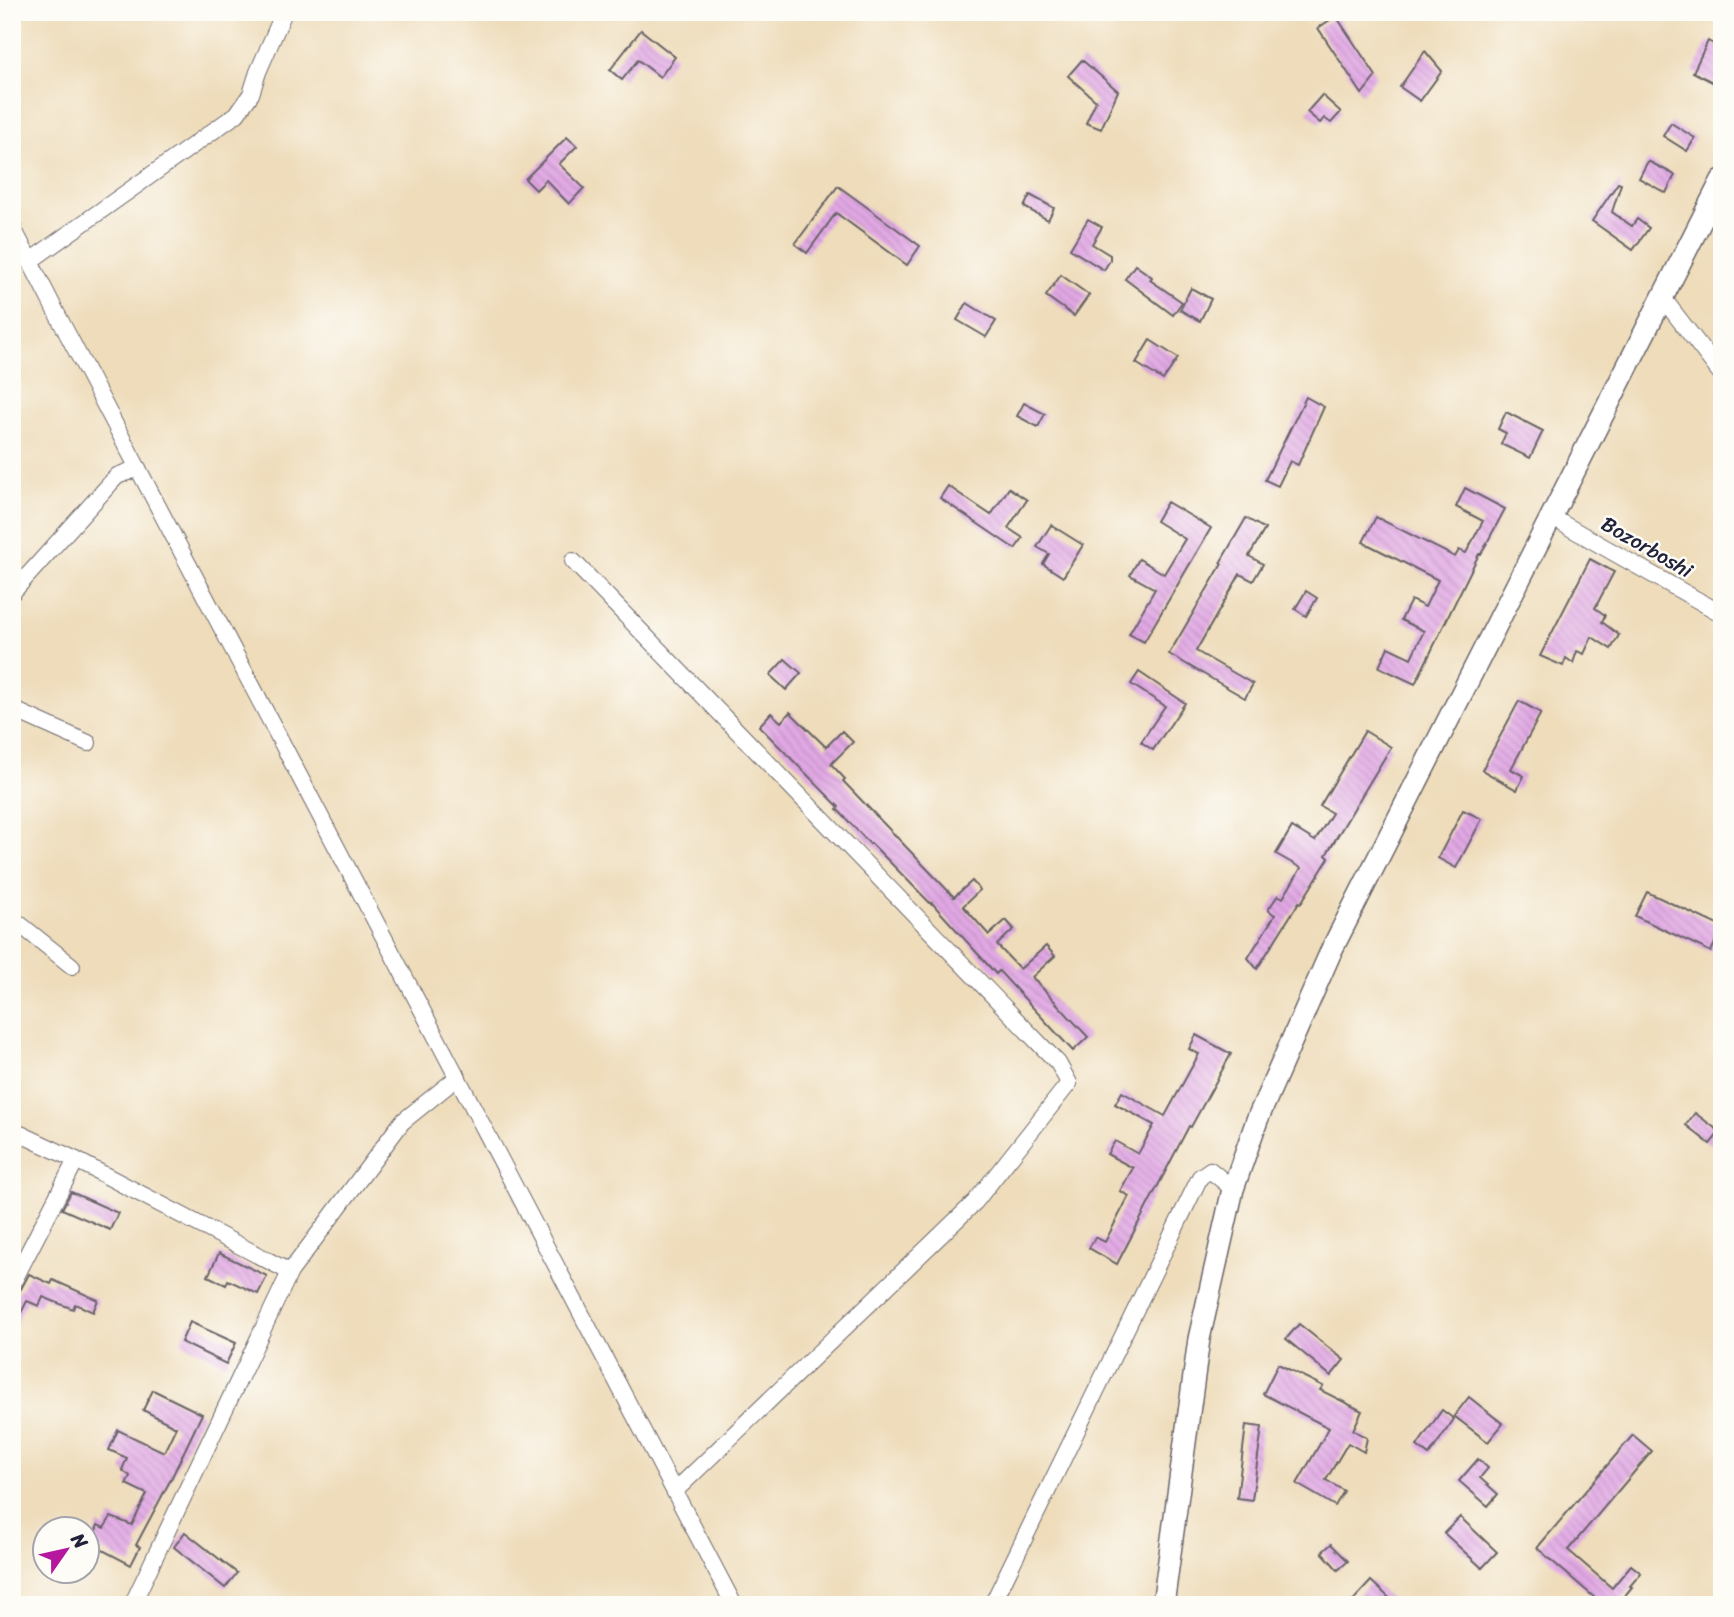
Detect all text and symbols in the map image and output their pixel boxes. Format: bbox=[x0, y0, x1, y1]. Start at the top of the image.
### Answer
street label: Bozorboshi bbox=[1594, 505, 1701, 589]
north arrow bbox=[32, 1516, 102, 1586]
text: N bbox=[62, 1525, 98, 1556]

